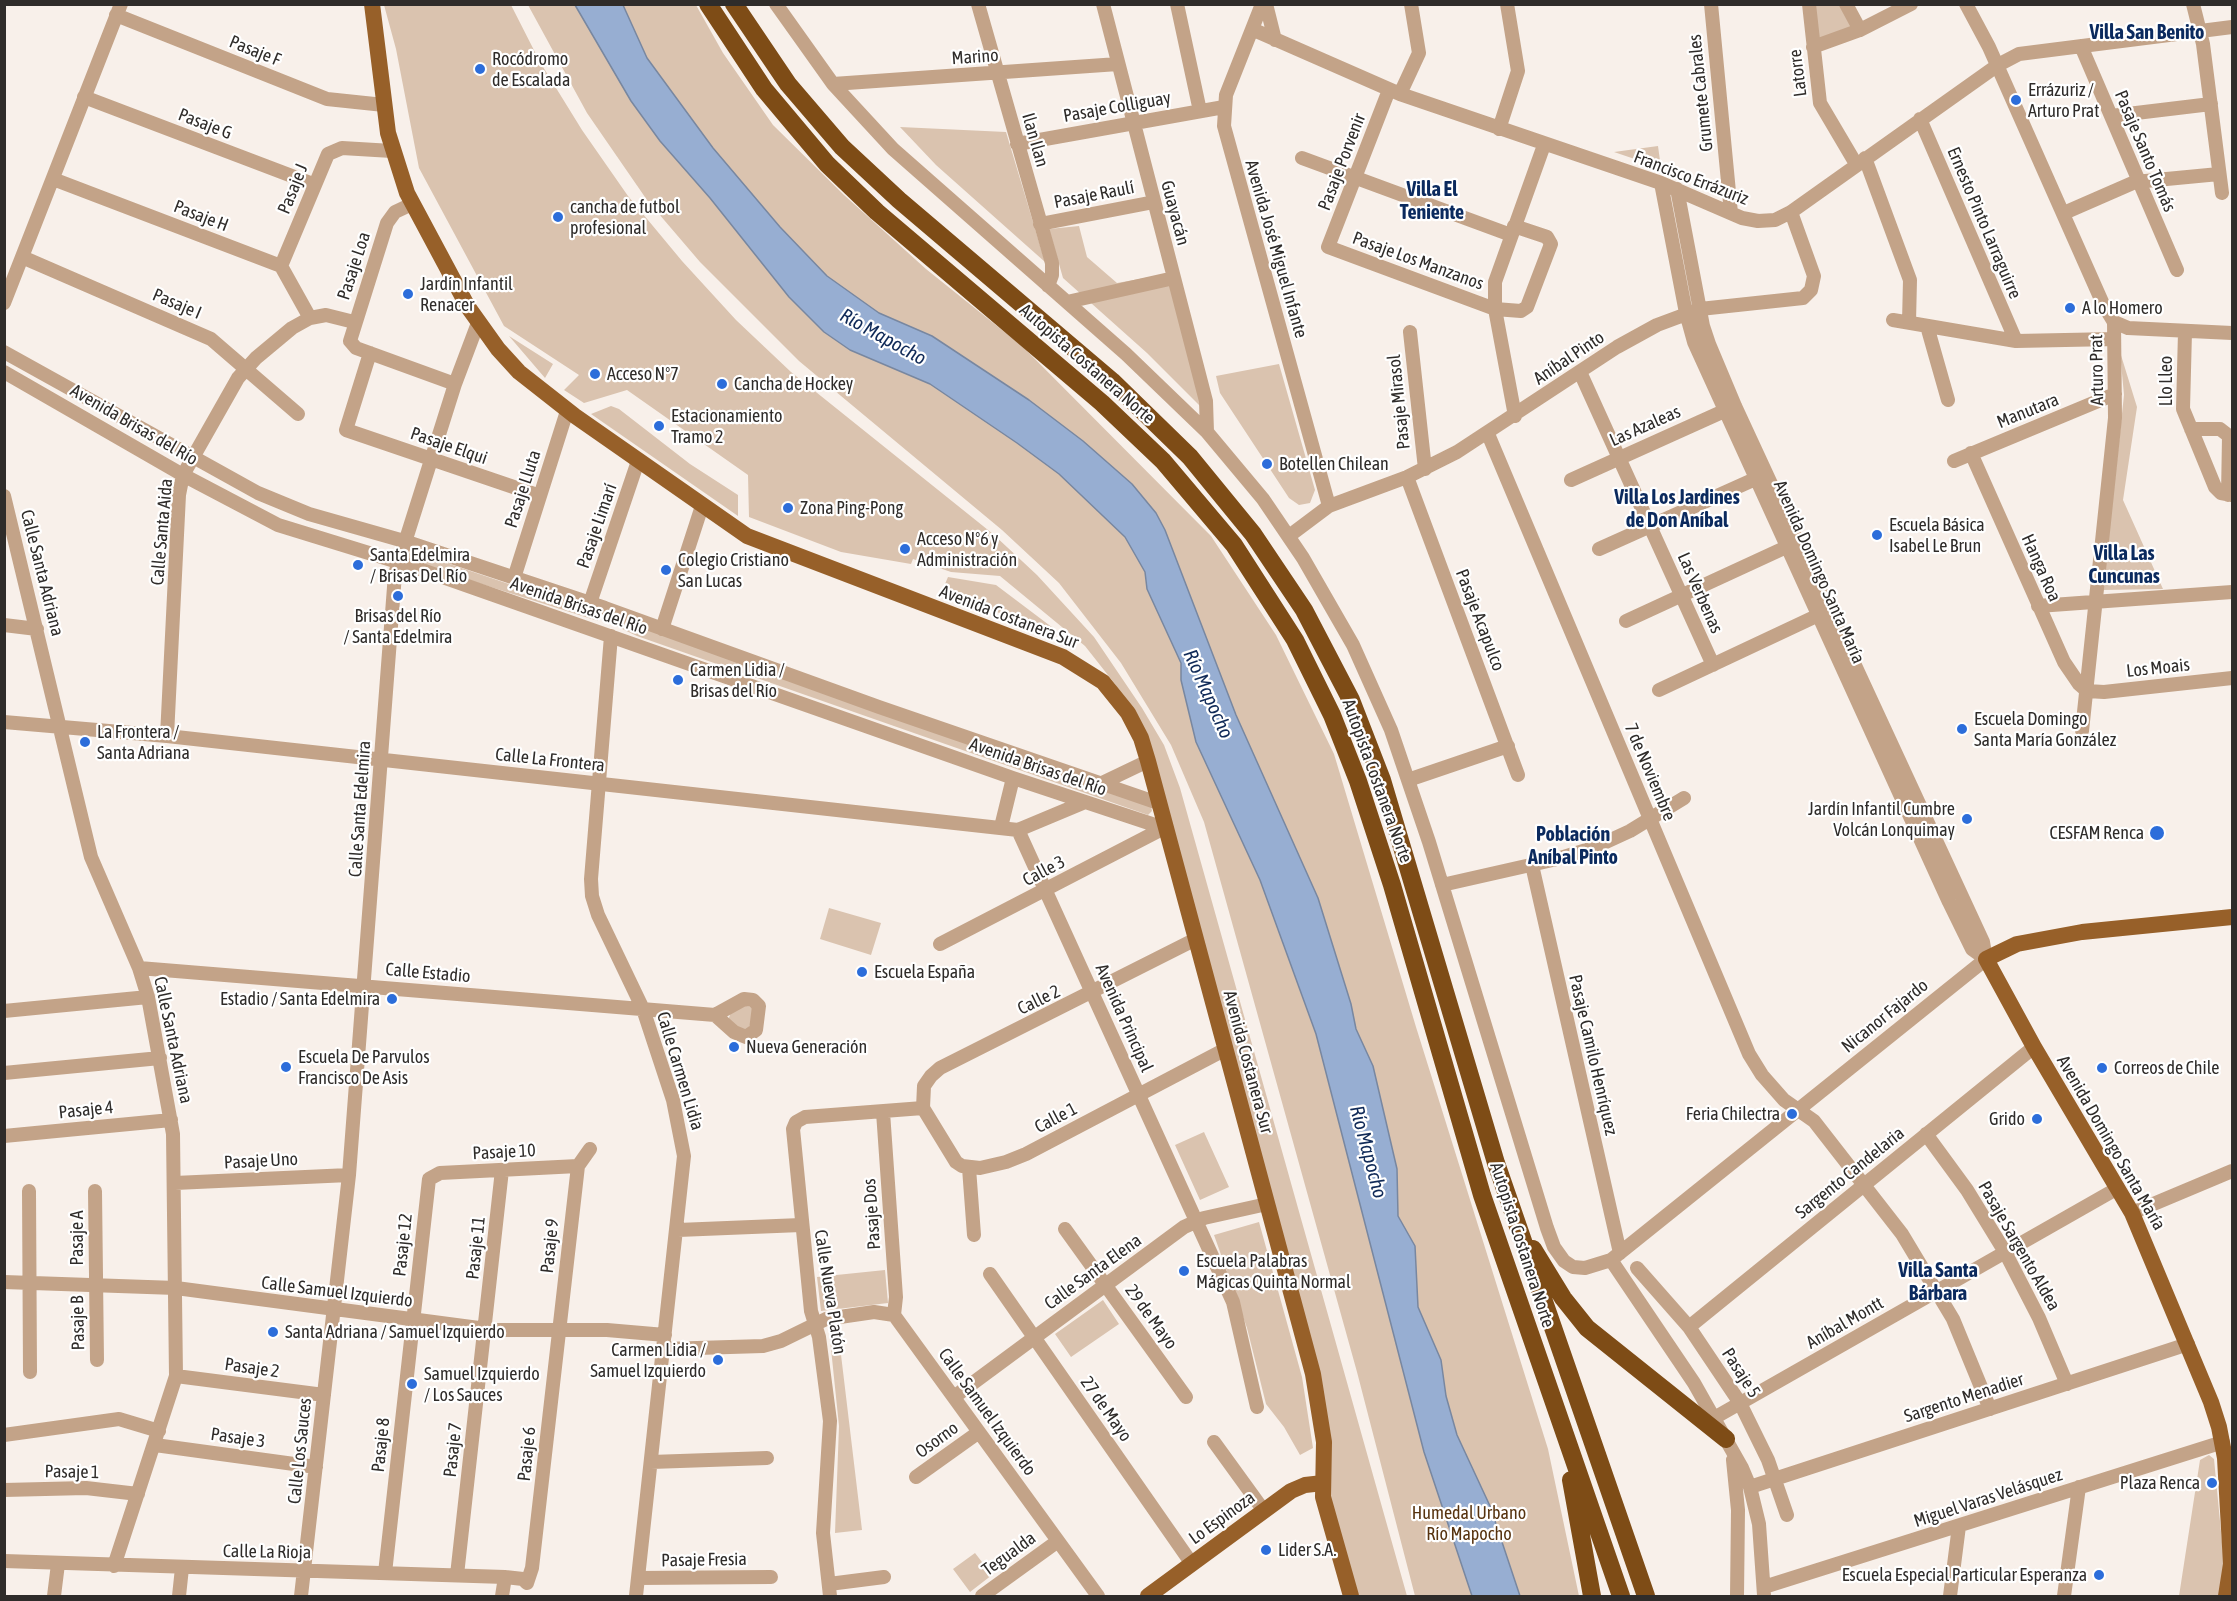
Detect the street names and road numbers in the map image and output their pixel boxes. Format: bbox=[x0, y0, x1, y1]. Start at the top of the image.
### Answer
street label: Pasaje F bbox=[226, 31, 284, 71]
street label: Grumete Cabrales bbox=[1684, 33, 1718, 153]
street label: Marino bbox=[951, 45, 999, 69]
street label: Latorre bbox=[1784, 48, 1812, 98]
street label: Pasaje Colliguay bbox=[1062, 87, 1172, 127]
street label: Pasaje Santo Tomás bbox=[2110, 87, 2180, 215]
street label: Pasaje G bbox=[175, 104, 235, 144]
street label: Ilan Ilan bbox=[1017, 110, 1053, 170]
street label: Pasaje Porvenir bbox=[1314, 110, 1370, 214]
street label: Ernesto Pinto Larraguirre bbox=[1942, 144, 2026, 302]
street label: Francisco Errázuriz bbox=[1631, 146, 1751, 210]
street label: Avenida José Miguel Infante bbox=[1240, 157, 1312, 341]
street label: Pasaje J bbox=[273, 161, 313, 217]
street label: Pasaje Raulí bbox=[1052, 177, 1136, 213]
street label: Guayacán bbox=[1156, 178, 1194, 248]
street label: Pasaje H bbox=[171, 196, 231, 236]
street label: Pasaje Los Manzanos bbox=[1349, 227, 1487, 295]
street label: Pasaje Loa bbox=[333, 229, 375, 303]
street label: Pasaje I bbox=[149, 284, 205, 324]
street label: Autopista Costanera Norte bbox=[1015, 299, 1159, 429]
street label: Aníbal Pinto bbox=[1530, 327, 1608, 389]
street label: Arturo Prat bbox=[2086, 334, 2108, 406]
street label: Pasaje Mirasol bbox=[1383, 353, 1415, 451]
street label: Llo Lleo bbox=[2155, 356, 2177, 406]
street label: Avenida Brisas del Río bbox=[66, 380, 202, 470]
street label: Manutara bbox=[1994, 389, 2062, 433]
street label: Las Azaleas bbox=[1606, 401, 1684, 451]
street label: Pasaje Elqui bbox=[408, 423, 490, 469]
street label: Pasaje Lluta bbox=[500, 447, 546, 531]
street label: Avenida Domingo Santa María bbox=[1769, 477, 1869, 667]
street label: Calle Santa Aida bbox=[147, 478, 177, 586]
street label: Pasaje Limarí bbox=[572, 481, 622, 571]
street label: Calle Santa Adriana bbox=[16, 508, 68, 638]
street label: Hanga Roa bbox=[2017, 531, 2065, 605]
street label: Las Verbenas bbox=[1673, 549, 1727, 637]
street label: Pasaje Acapulco bbox=[1451, 566, 1509, 674]
street label: Avenida Brisas del Río bbox=[508, 572, 650, 640]
street label: Avenida Costanera Sur bbox=[936, 581, 1082, 653]
street label: Los Moais bbox=[2125, 654, 2191, 682]
street label: Autopista Costanera Norte bbox=[1337, 696, 1417, 866]
street label: 7 de Noviembre bbox=[1620, 720, 1680, 824]
street label: Avenida Brisas del Río bbox=[967, 733, 1109, 801]
street label: Calle Santa Edelmira bbox=[344, 740, 376, 878]
street label: Calle La Frontera bbox=[494, 744, 606, 776]
street label: Calle 3 bbox=[1019, 851, 1069, 891]
street label: Calle Estadio bbox=[385, 959, 471, 987]
street label: Avenida Principal bbox=[1091, 961, 1157, 1075]
street label: Pasaje Camilo Henríquez bbox=[1564, 973, 1622, 1137]
street label: Calle Santa Adriana bbox=[149, 974, 197, 1106]
street label: Nicanor Fajardo bbox=[1837, 975, 1933, 1057]
street label: Calle 2 bbox=[1014, 980, 1064, 1020]
street label: Avenida Costanera Sur bbox=[1219, 988, 1277, 1136]
street label: Calle Carmen Lidia bbox=[652, 1009, 708, 1133]
street label: Avenida Domingo Santa María bbox=[2052, 1052, 2170, 1234]
street label: Pasaje 4 bbox=[58, 1096, 114, 1124]
street label: Calle 1 bbox=[1031, 1098, 1081, 1138]
street label: Sargento Candelaria bbox=[1791, 1123, 1909, 1223]
street label: Pasaje 10 bbox=[472, 1140, 536, 1164]
street label: Pasaje Uno bbox=[223, 1148, 299, 1174]
street label: Autopista Costanera Norte bbox=[1485, 1160, 1559, 1330]
street label: Pasaje Sargento Aldea bbox=[1973, 1177, 2065, 1315]
street label: Pasaje Dos bbox=[859, 1178, 885, 1250]
street label: Pasaje A bbox=[66, 1210, 88, 1266]
street label: Pasaje 12 bbox=[389, 1212, 417, 1278]
street label: Pasaje 11 bbox=[462, 1215, 490, 1281]
street label: Pasaje 9 bbox=[536, 1218, 564, 1274]
street label: Calle Nueva Platón bbox=[809, 1228, 851, 1356]
street label: Calle Santa Elena bbox=[1040, 1230, 1146, 1314]
street label: Calle Samuel Izquierdo bbox=[260, 1272, 414, 1312]
street label: 29 de Mayo bbox=[1120, 1280, 1182, 1354]
street label: Aníbal Montt bbox=[1803, 1292, 1887, 1354]
street label: Pasaje B bbox=[67, 1295, 89, 1351]
street label: Calle Samuel Izquierdo bbox=[934, 1344, 1040, 1480]
street label: Pasaje 5 bbox=[1717, 1344, 1765, 1402]
street label: Pasaje 2 bbox=[223, 1353, 281, 1383]
street label: Sargento Menadier bbox=[1902, 1369, 2026, 1427]
street label: 27 de Mayo bbox=[1076, 1372, 1136, 1446]
street label: Calle Los Sauces bbox=[284, 1397, 316, 1505]
street label: Pasaje 8 bbox=[367, 1417, 395, 1473]
street label: Osorno bbox=[911, 1417, 963, 1463]
street label: Pasaje 7 bbox=[439, 1422, 467, 1478]
street label: Pasaje 3 bbox=[209, 1423, 267, 1453]
street label: Pasaje 6 bbox=[513, 1426, 541, 1482]
street label: Pasaje 1 bbox=[44, 1461, 100, 1483]
street label: Miguel Varas Velásquez bbox=[1911, 1464, 2065, 1532]
street label: Lo Espinoza bbox=[1185, 1487, 1259, 1549]
street label: Tegualda bbox=[978, 1527, 1040, 1581]
street label: Calle La Rioja bbox=[223, 1540, 311, 1564]
street label: Pasaje Fresia bbox=[661, 1548, 747, 1572]

